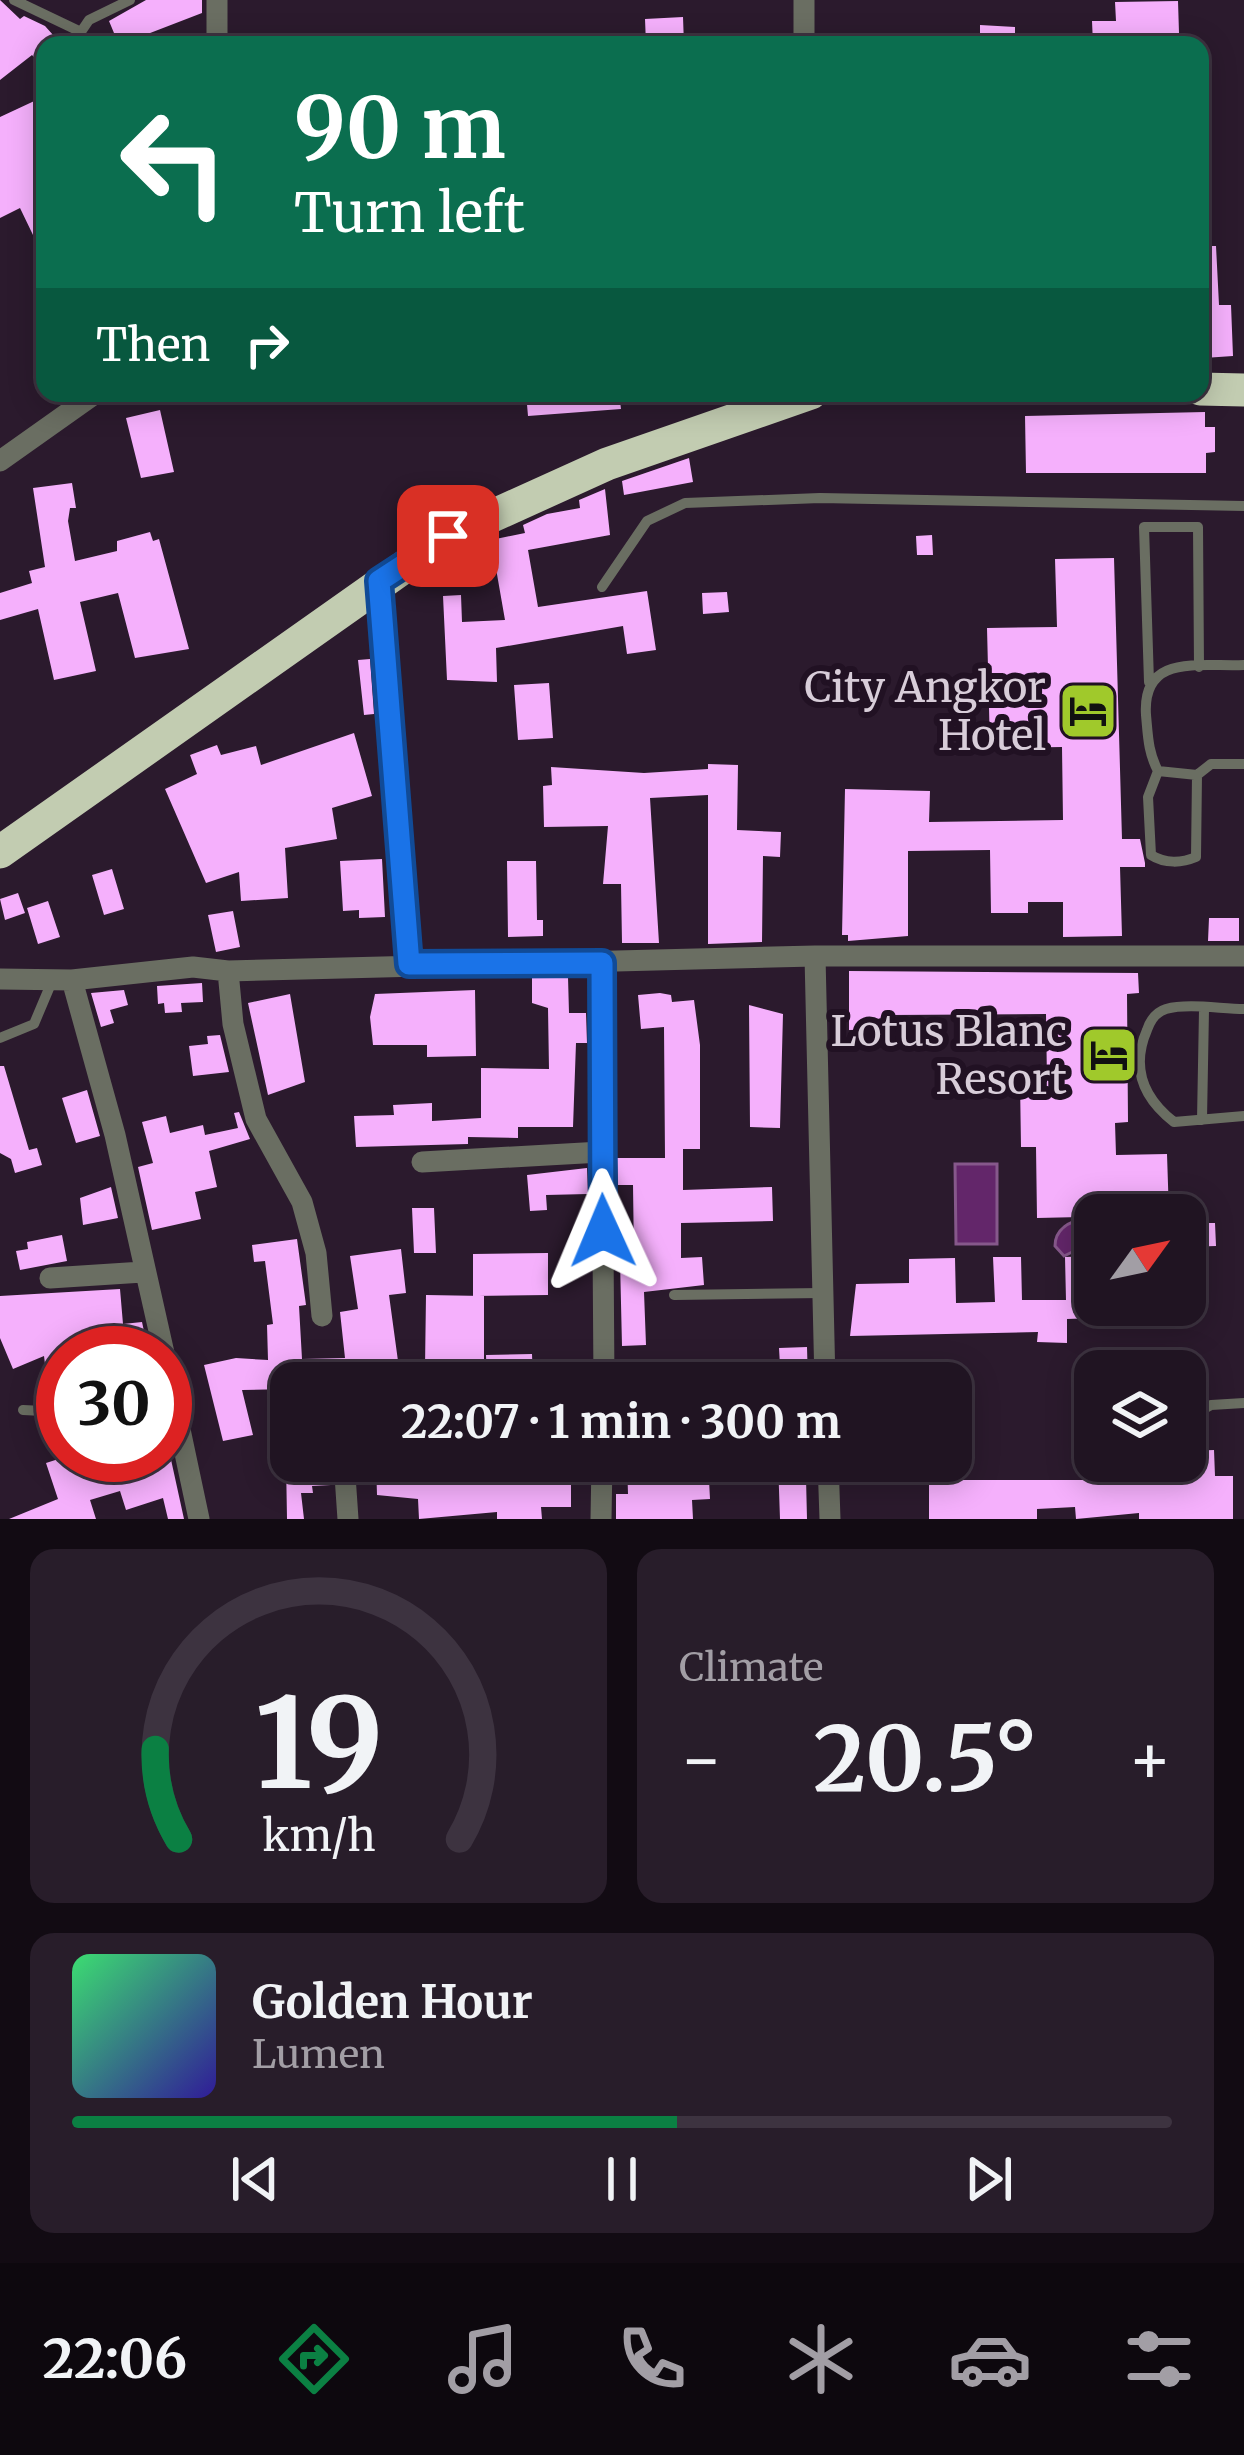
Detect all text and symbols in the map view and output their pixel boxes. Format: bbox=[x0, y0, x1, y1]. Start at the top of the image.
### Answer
text: 90 m bbox=[294, 75, 506, 181]
icon: left bbox=[96, 84, 252, 240]
text: Turn left bbox=[294, 179, 525, 247]
icon: right bbox=[234, 312, 300, 378]
text: Then bbox=[96, 317, 210, 373]
pin bbox=[397, 485, 499, 587]
icon: arrive bbox=[415, 503, 481, 569]
place label: City Angkor Hotel bbox=[804, 661, 1046, 761]
hotel icon: City Angkor Hotel bbox=[1057, 680, 1119, 742]
place label: Lotus Blanc Resort bbox=[830, 1005, 1067, 1105]
hotel icon: Lotus Blanc Resort bbox=[1078, 1024, 1140, 1086]
position arrow bbox=[540, 1168, 666, 1294]
north arrow bbox=[1074, 1194, 1206, 1326]
map controls bbox=[1074, 1194, 1206, 1482]
speed limit sign: 30 bbox=[36, 1326, 192, 1482]
button: layers bbox=[1074, 1350, 1206, 1482]
text: 22:07 · 1 min · 300 m bbox=[401, 1394, 841, 1450]
text: Climate bbox=[679, 1643, 823, 1692]
text: 19 bbox=[254, 1665, 383, 1822]
text: 20.5° bbox=[813, 1702, 1038, 1816]
text: − bbox=[679, 1718, 723, 1801]
text: + bbox=[1128, 1718, 1172, 1801]
text: km/h bbox=[262, 1809, 375, 1863]
text: Golden Hour bbox=[252, 1974, 533, 2030]
text: Lumen bbox=[252, 2030, 385, 2079]
icon: previous bbox=[222, 2146, 288, 2212]
icon: pause bbox=[589, 2146, 655, 2212]
icon: next bbox=[956, 2146, 1022, 2212]
icon: directions bbox=[272, 2317, 356, 2401]
icon: music bbox=[441, 2317, 525, 2401]
icon: phone bbox=[610, 2317, 694, 2401]
icon: climate bbox=[779, 2317, 863, 2401]
icon: car bbox=[948, 2317, 1032, 2401]
icon: filters bbox=[1117, 2317, 1201, 2401]
text: 22:06 bbox=[43, 2325, 187, 2393]

